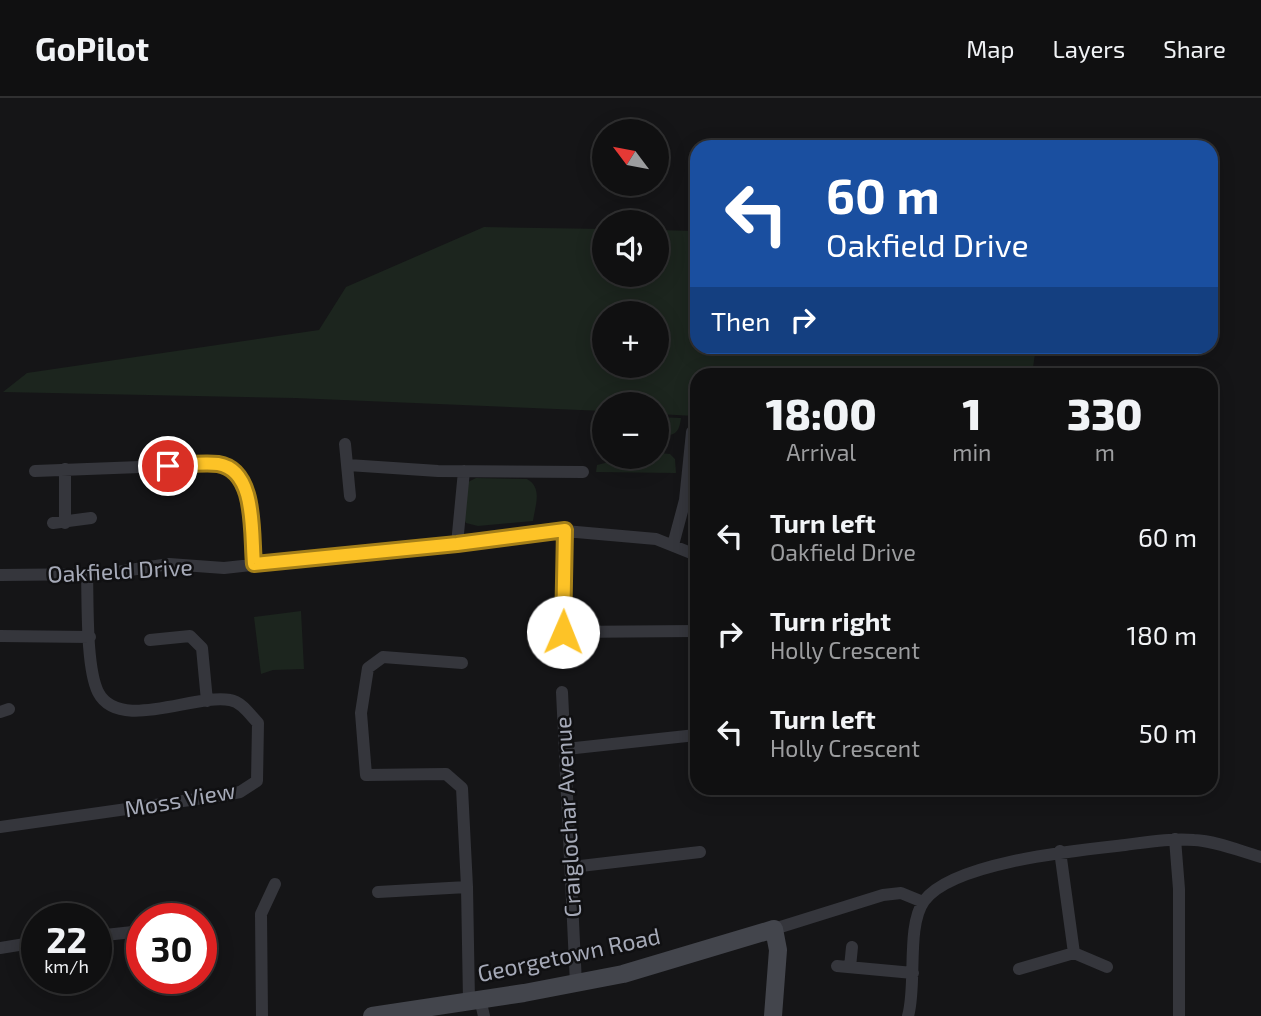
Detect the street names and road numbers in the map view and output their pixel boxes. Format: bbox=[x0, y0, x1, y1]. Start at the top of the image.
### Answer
street label: Oakfield Drive bbox=[46, 552, 193, 588]
street label: Craiglochar Avenue bbox=[548, 716, 586, 918]
street label: Moss View bbox=[122, 775, 238, 823]
street label: Georgetown Road bbox=[475, 921, 663, 987]

